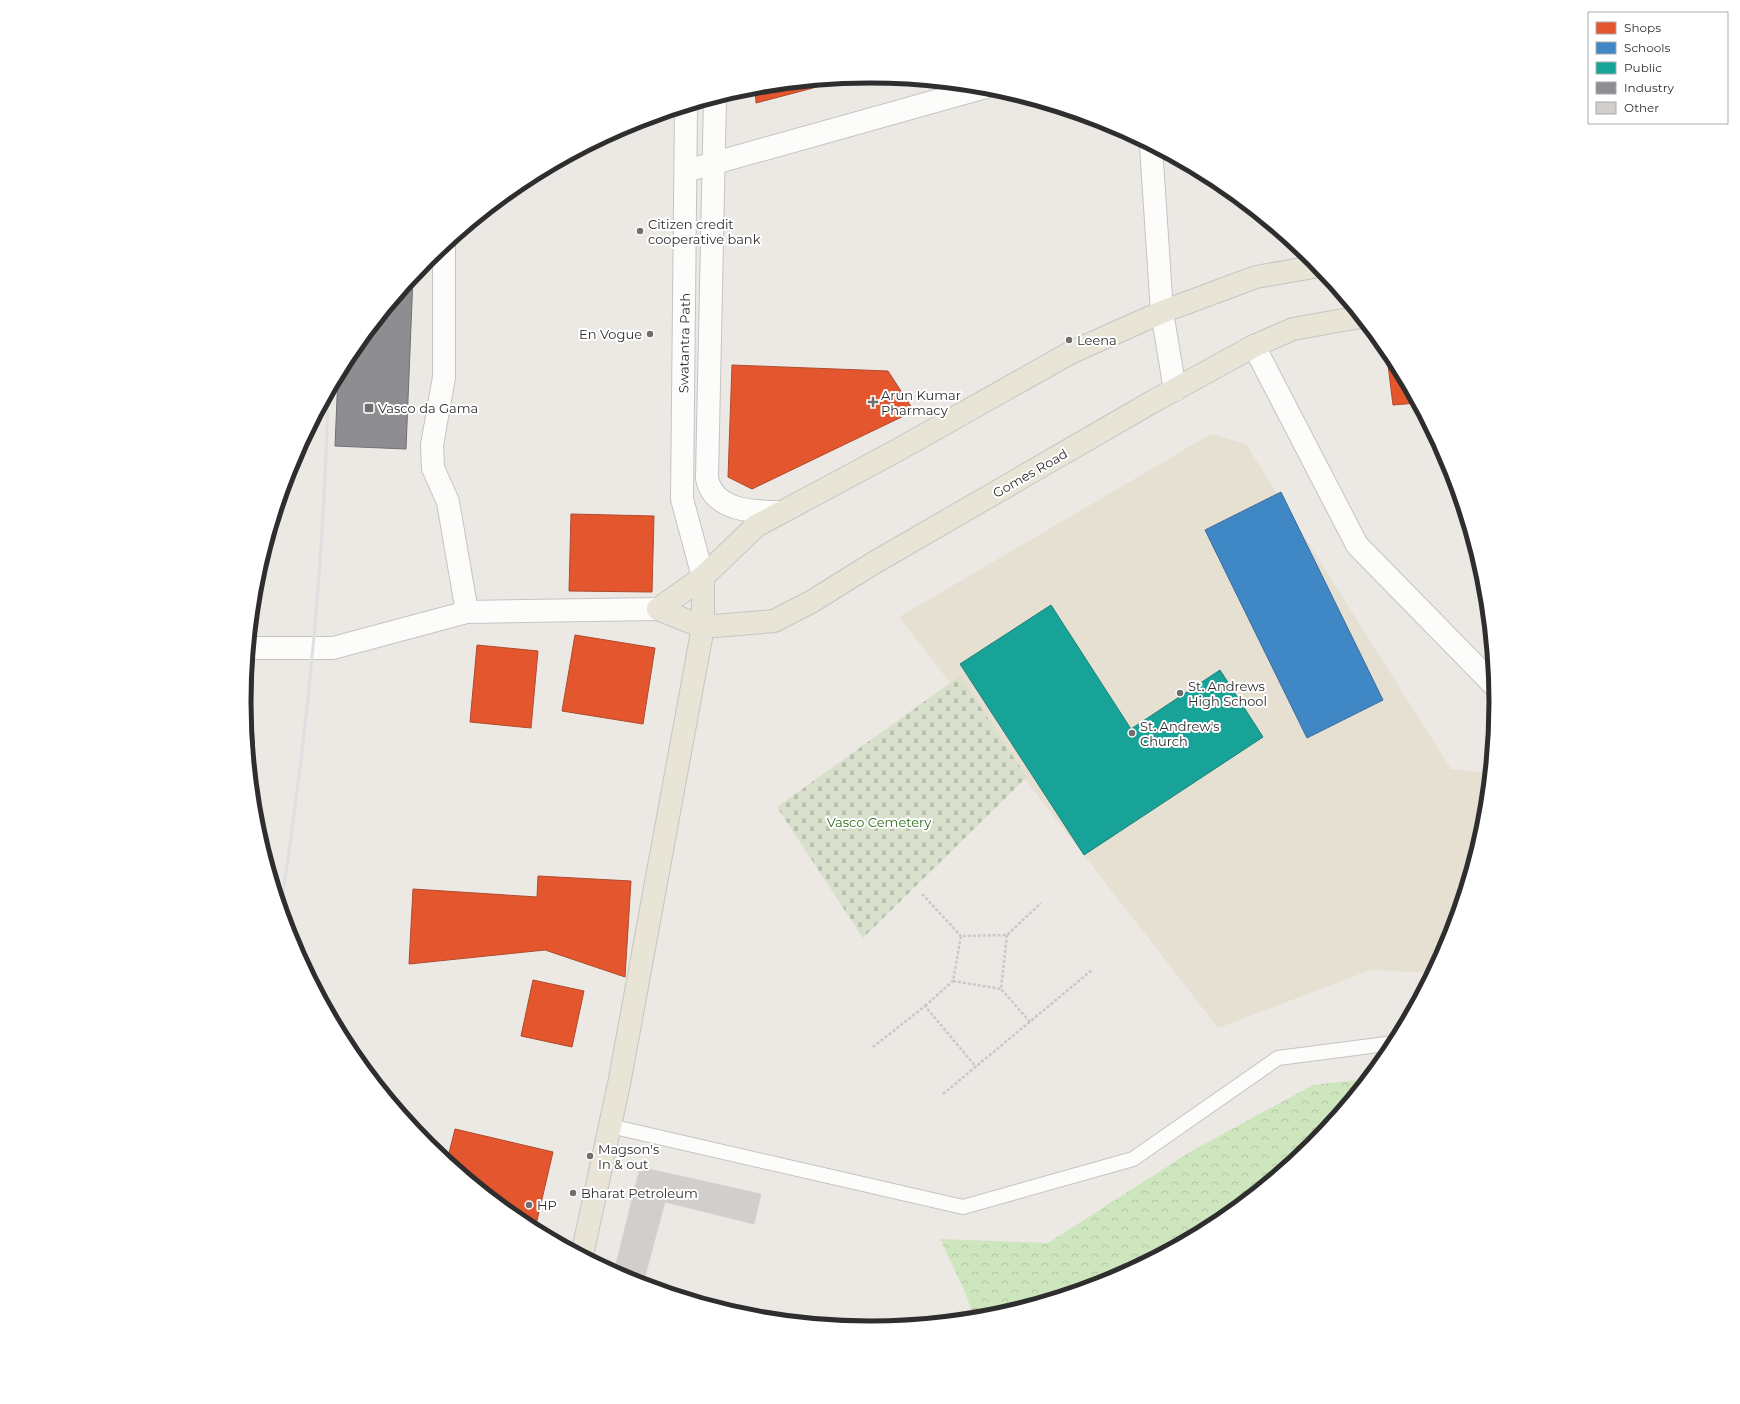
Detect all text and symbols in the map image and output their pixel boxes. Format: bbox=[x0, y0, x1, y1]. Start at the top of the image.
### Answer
legend bbox=[1588, 12, 1728, 124]
text: Shops bbox=[1624, 20, 1661, 35]
text: Schools bbox=[1624, 40, 1670, 55]
text: Public bbox=[1624, 60, 1662, 75]
text: Industry bbox=[1624, 80, 1674, 95]
text: Other bbox=[1624, 100, 1659, 115]
place label: Citizen credit cooperative bank bbox=[648, 216, 761, 247]
marker: Citizen credit cooperative bank bbox=[635, 226, 645, 236]
street label: Swatantra Path bbox=[675, 293, 693, 393]
place label: En Vogue bbox=[579, 326, 642, 342]
marker: En Vogue bbox=[645, 329, 655, 339]
place label: Leena bbox=[1077, 332, 1117, 348]
marker: Leena bbox=[1064, 335, 1074, 345]
place label: Arun Kumar Pharmacy bbox=[881, 387, 961, 418]
marker: Arun Kumar Pharmacy bbox=[868, 397, 878, 407]
place label: Vasco da Gama bbox=[378, 400, 478, 416]
marker: Vasco da Gama bbox=[363, 402, 375, 414]
street label: Gomes Road bbox=[990, 445, 1070, 501]
place label: St. Andrews High School bbox=[1188, 678, 1267, 709]
marker: St. Andrews High School bbox=[1175, 688, 1185, 698]
place label: St. Andrew's Church bbox=[1140, 718, 1220, 749]
marker: St. Andrew's Church bbox=[1127, 728, 1137, 738]
park label: Vasco Cemetery bbox=[827, 814, 932, 830]
place label: Magson's In & out bbox=[598, 1141, 659, 1172]
marker: Magson's In & out bbox=[585, 1151, 595, 1161]
place label: Bharat Petroleum bbox=[581, 1185, 698, 1201]
marker: Bharat Petroleum bbox=[568, 1188, 578, 1198]
place label: HP bbox=[537, 1197, 557, 1213]
marker: HP bbox=[524, 1200, 534, 1210]

